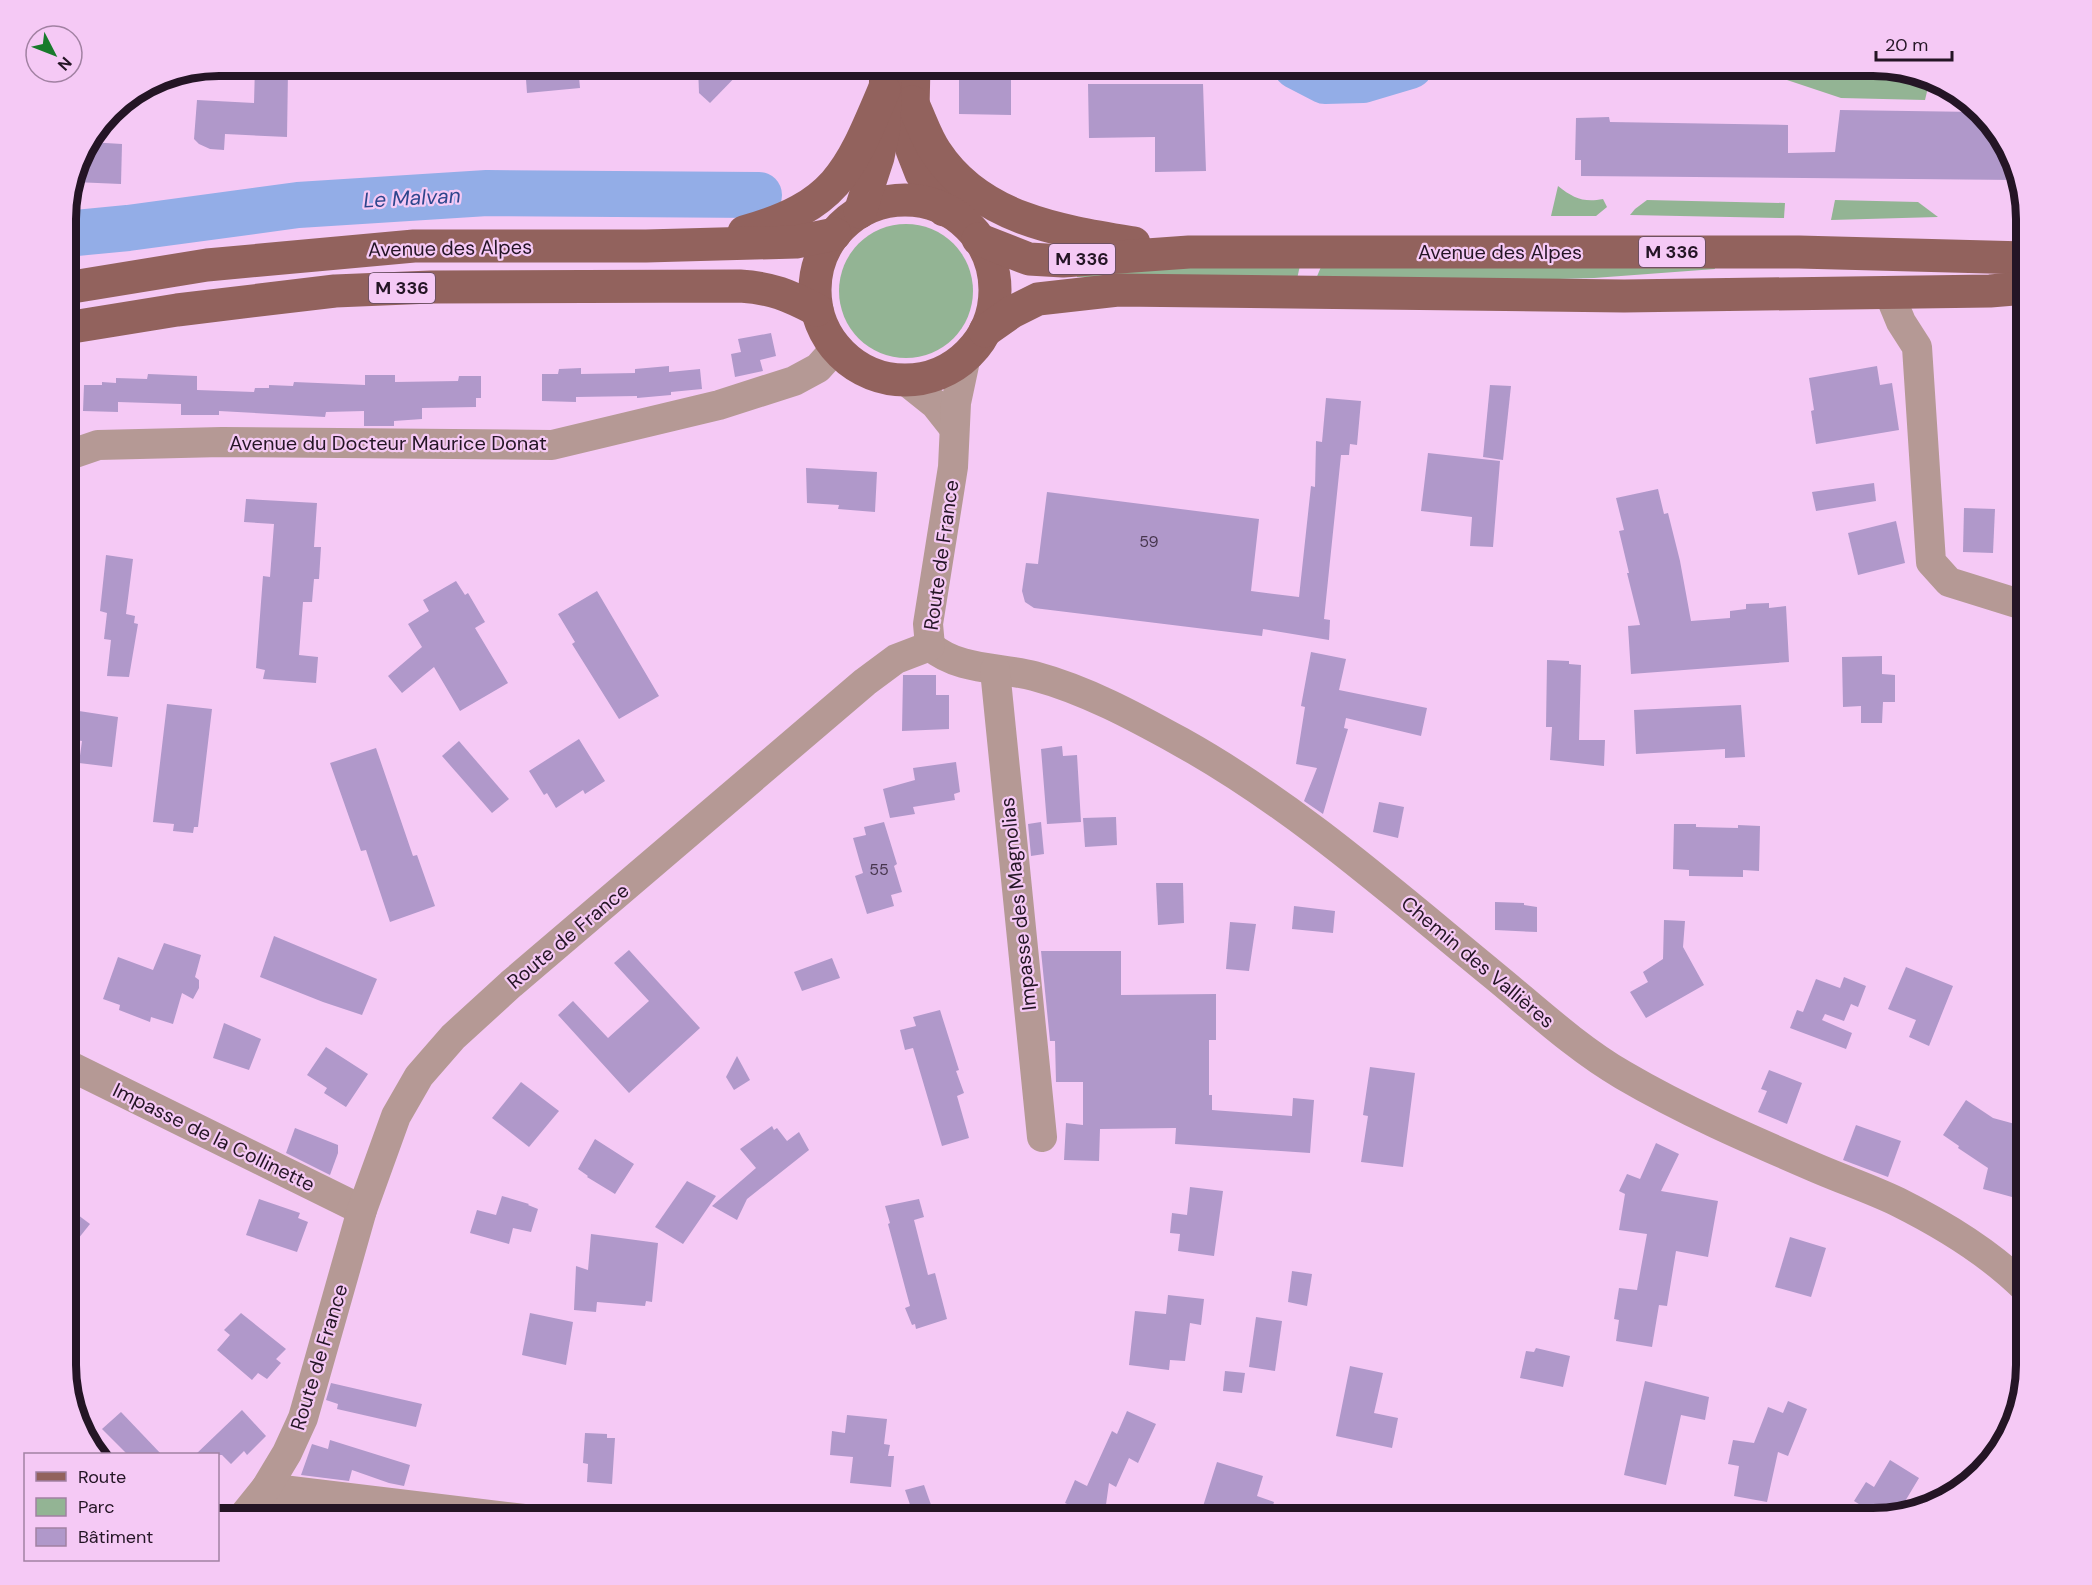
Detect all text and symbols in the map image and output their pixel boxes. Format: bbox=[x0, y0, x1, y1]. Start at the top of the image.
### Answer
north arrow bbox=[24, 24, 84, 84]
scale bar bbox=[1876, 24, 1952, 62]
text: 20 m bbox=[1885, 33, 1928, 57]
text: N bbox=[53, 52, 76, 75]
water label: Le Malvan bbox=[363, 181, 461, 215]
street label: Avenue des Alpes bbox=[368, 234, 532, 262]
road number: M 336 bbox=[1639, 237, 1705, 267]
street label: Avenue des Alpes bbox=[1418, 239, 1582, 265]
road number: M 336 bbox=[1049, 244, 1115, 274]
road number: M 336 bbox=[369, 273, 435, 303]
street label: Avenue du Docteur Maurice Donat bbox=[229, 430, 547, 456]
street label: Route de France bbox=[918, 478, 964, 632]
house number: 59 bbox=[1139, 531, 1159, 552]
street label: Impasse des Magnolias bbox=[994, 796, 1042, 1012]
house number: 55 bbox=[869, 859, 889, 880]
street label: Route de France bbox=[502, 877, 634, 995]
street label: Chemin des Vallières bbox=[1396, 890, 1560, 1034]
street label: Impasse de la Collinette bbox=[109, 1077, 319, 1197]
street label: Route de France bbox=[284, 1281, 354, 1433]
legend bbox=[24, 1453, 219, 1561]
text: Route bbox=[78, 1465, 126, 1489]
text: Parc bbox=[78, 1495, 114, 1519]
text: Bâtiment bbox=[78, 1525, 153, 1549]

